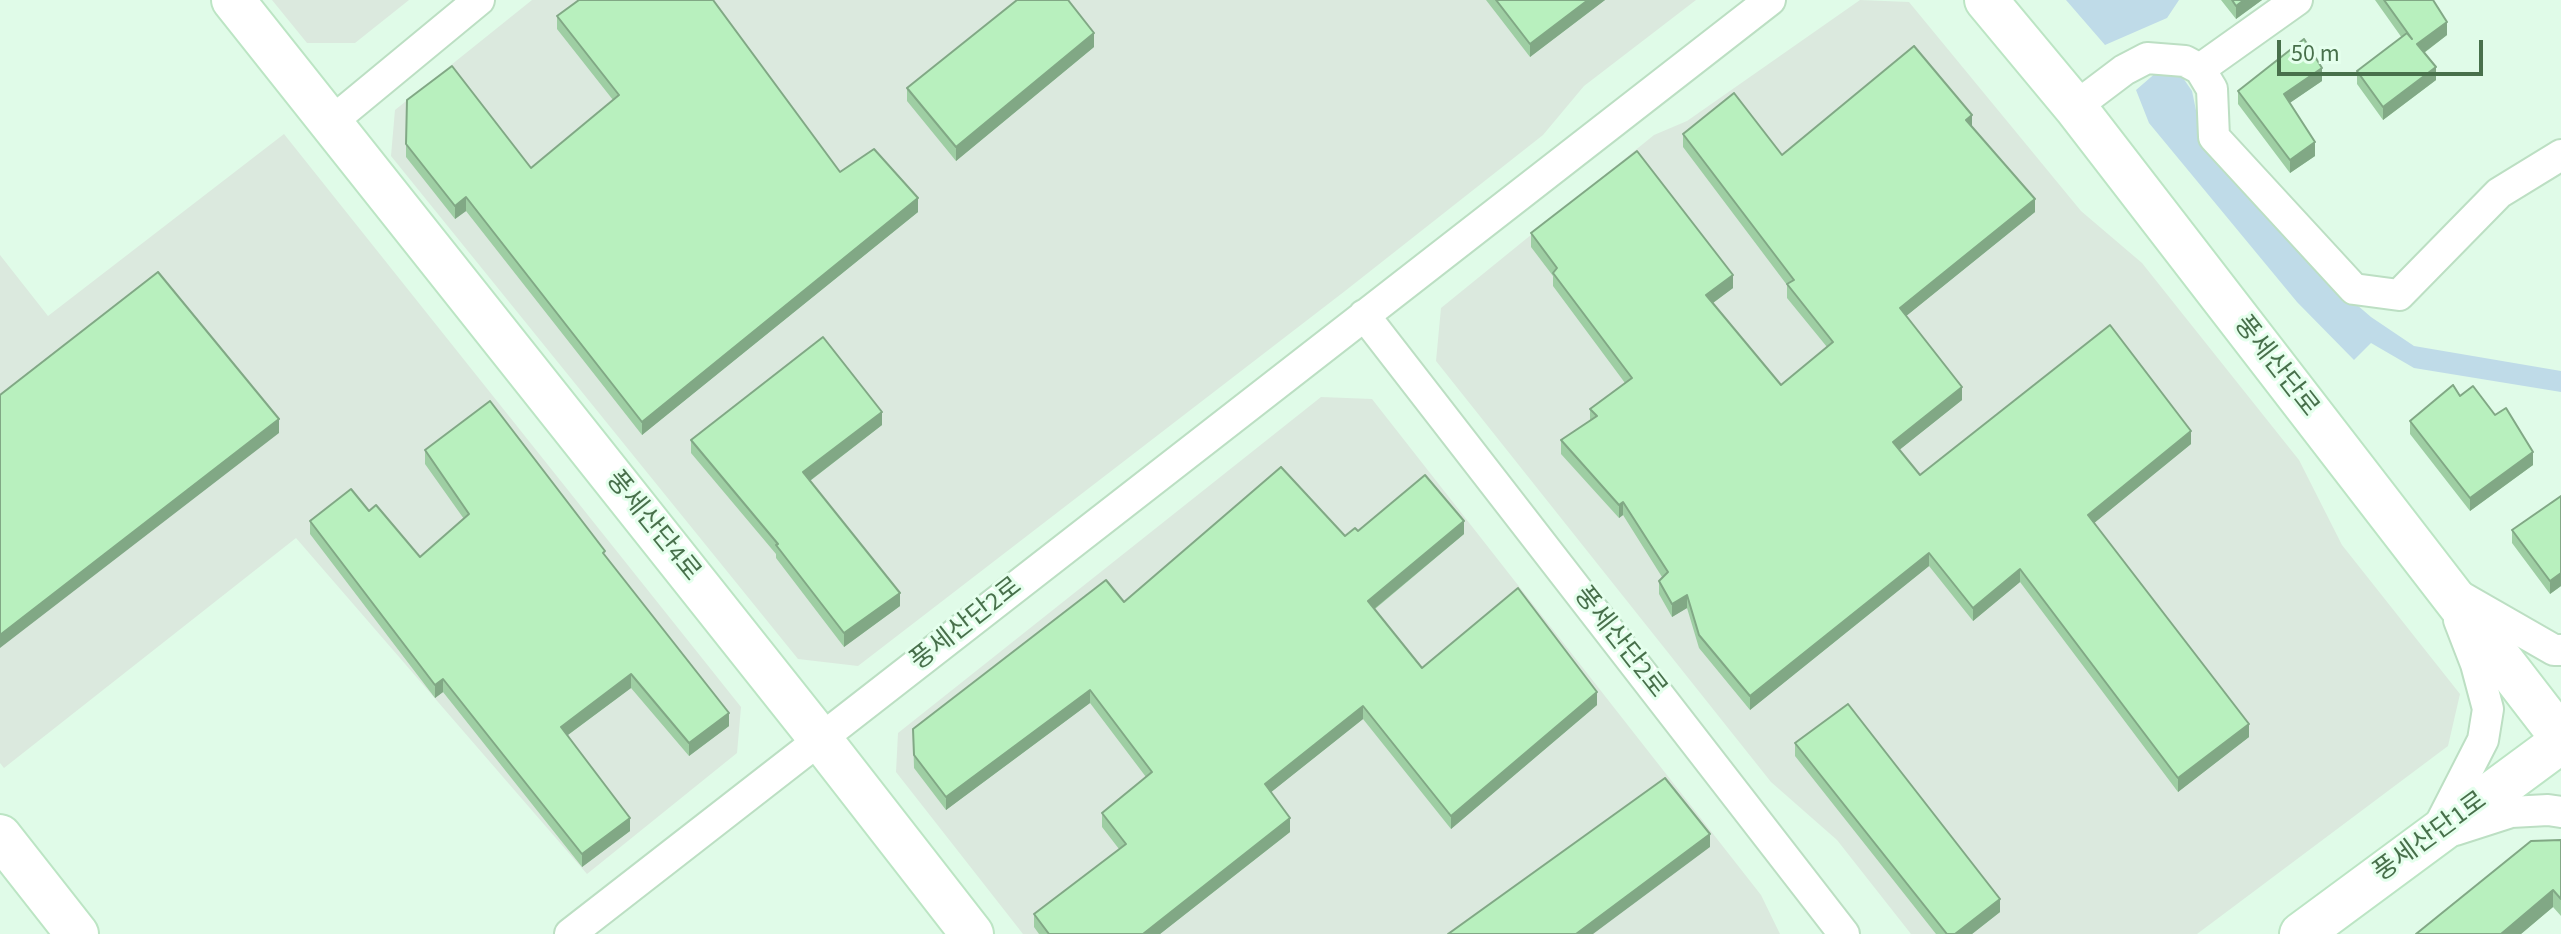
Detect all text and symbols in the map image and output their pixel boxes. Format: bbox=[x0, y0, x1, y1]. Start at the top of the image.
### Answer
scale bar bbox=[2281, 24, 2487, 74]
text: 50 m bbox=[2291, 36, 2340, 71]
street label: 풍세산단로 bbox=[2226, 310, 2324, 424]
street label: 풍세산단4로 bbox=[598, 466, 706, 588]
street label: 풍세산단2로 bbox=[905, 572, 1029, 678]
street label: 풍세산단2로 bbox=[1566, 581, 1672, 705]
street label: 풍세산단1로 bbox=[2368, 786, 2494, 890]

